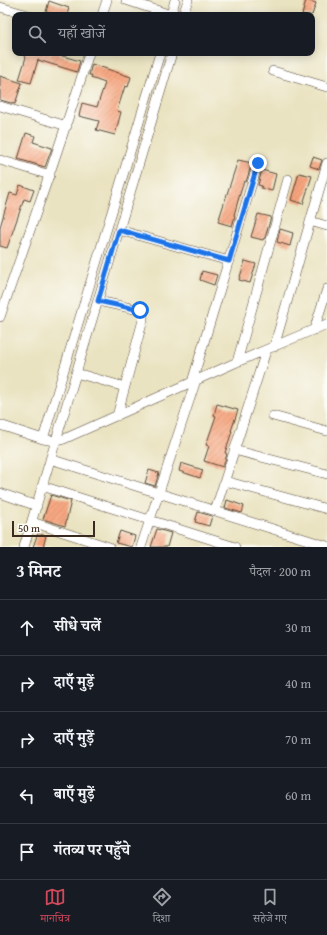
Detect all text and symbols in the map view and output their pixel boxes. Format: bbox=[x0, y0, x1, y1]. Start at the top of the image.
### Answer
search box bbox=[12, 12, 315, 56]
text: यहाँ खोजें bbox=[58, 22, 105, 43]
icon: search bbox=[26, 23, 48, 45]
route end bbox=[249, 154, 267, 172]
route start bbox=[131, 301, 149, 319]
scale bar bbox=[12, 519, 95, 538]
text: 50 m bbox=[18, 520, 40, 536]
text: 3 मिनट bbox=[16, 558, 61, 583]
text: पैदल · 200 m bbox=[250, 562, 311, 581]
text: सीधे चलें bbox=[54, 615, 101, 636]
icon: ahead bbox=[16, 617, 38, 639]
text: 30 m bbox=[285, 618, 311, 637]
text: दाएँ मुड़ें bbox=[54, 671, 94, 692]
icon: right bbox=[16, 673, 38, 695]
text: 40 m bbox=[285, 674, 311, 693]
text: दाएँ मुड़ें bbox=[54, 727, 94, 748]
icon: right bbox=[16, 729, 38, 751]
text: 70 m bbox=[285, 730, 311, 749]
text: बाएँ मुड़ें bbox=[54, 783, 95, 804]
icon: left bbox=[16, 785, 38, 807]
text: 60 m bbox=[285, 786, 311, 805]
text: गंतव्य पर पहुँचे bbox=[54, 839, 130, 860]
icon: arrive bbox=[16, 841, 38, 863]
tab: मानचित्र bbox=[40, 886, 70, 929]
tab: दिशा bbox=[151, 886, 173, 929]
tab: सहेजे गए bbox=[253, 886, 287, 929]

